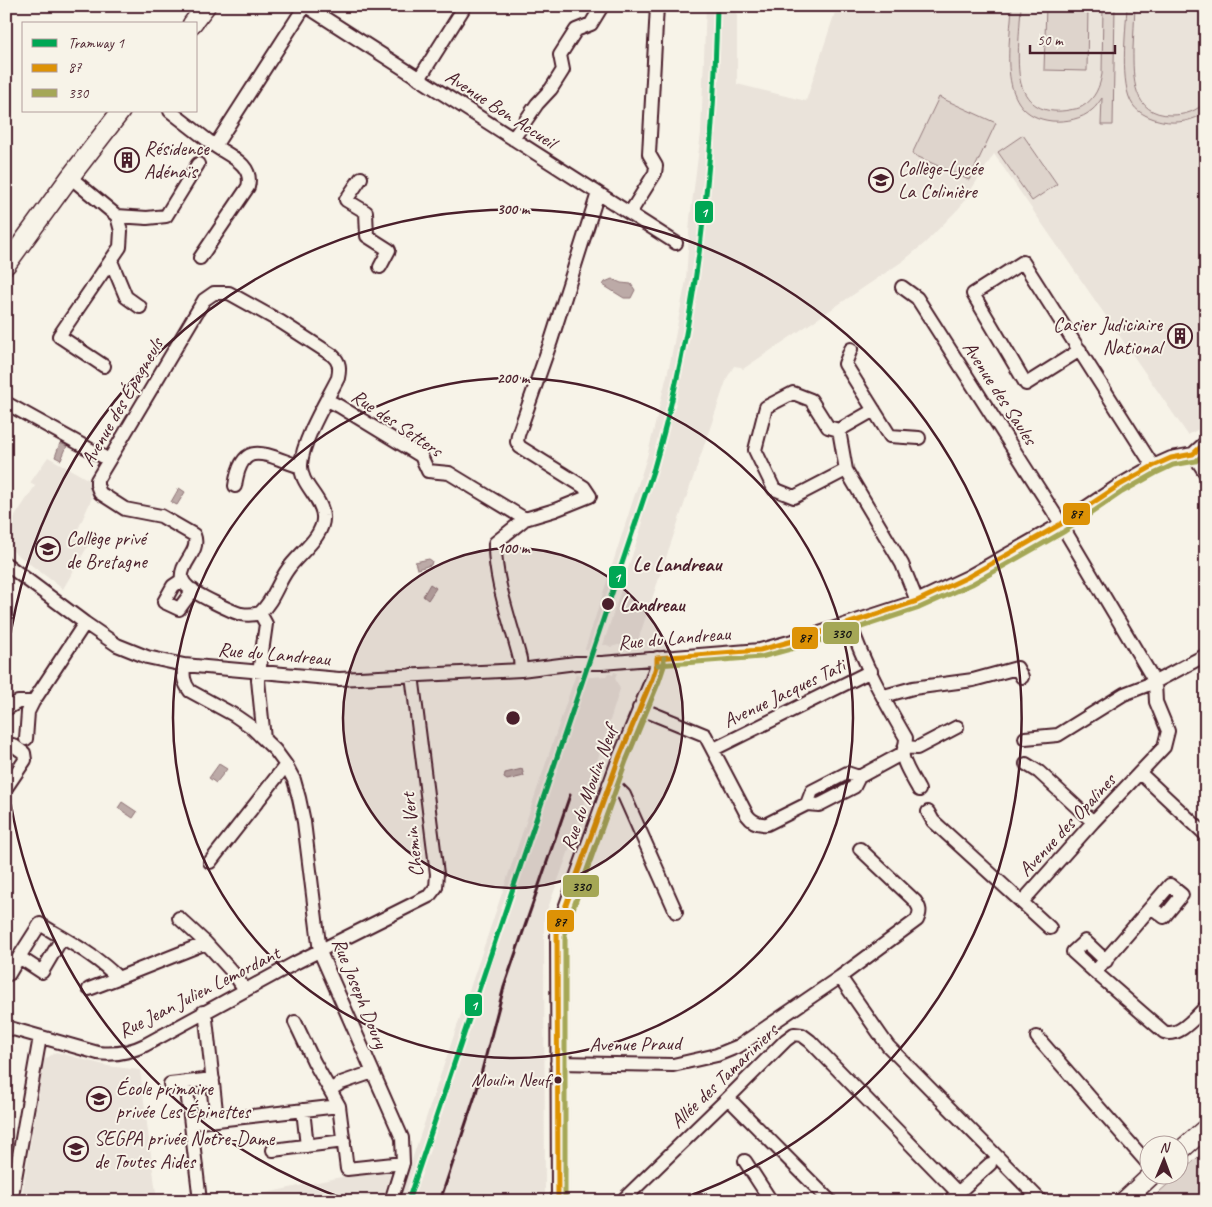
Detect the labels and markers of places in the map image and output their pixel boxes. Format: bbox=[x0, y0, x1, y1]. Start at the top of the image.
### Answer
place label: Résidence Adénaïs bbox=[144, 136, 210, 184]
building icon: Résidence Adénaïs bbox=[114, 147, 140, 173]
place label: Collège-Lycée La Colinière bbox=[898, 156, 984, 204]
school or university icon: Collège-Lycée La Colinière bbox=[868, 167, 894, 193]
place label: Casier Judiciaire National bbox=[1053, 312, 1166, 360]
building icon: Casier Judiciaire National bbox=[1167, 323, 1193, 349]
place label: Collège privé de Bretagne bbox=[66, 526, 149, 574]
school or university icon: Collège privé de Bretagne bbox=[35, 536, 61, 562]
place label: Landreau bbox=[620, 592, 686, 617]
marker: Landreau bbox=[600, 596, 616, 612]
centre of rings bbox=[504, 709, 522, 727]
place label: Moulin Neuf bbox=[471, 1068, 553, 1092]
marker: Moulin Neuf bbox=[553, 1075, 563, 1085]
place label: École primaire privée Les Épinettes bbox=[116, 1076, 252, 1124]
school or university icon: École primaire privée Les Épinettes bbox=[86, 1086, 112, 1112]
place label: SEGPA privée Notre-Dame de Toutes Aides bbox=[94, 1126, 276, 1174]
school or university icon: SEGPA privée Notre-Dame de Toutes Aides bbox=[63, 1136, 89, 1162]

